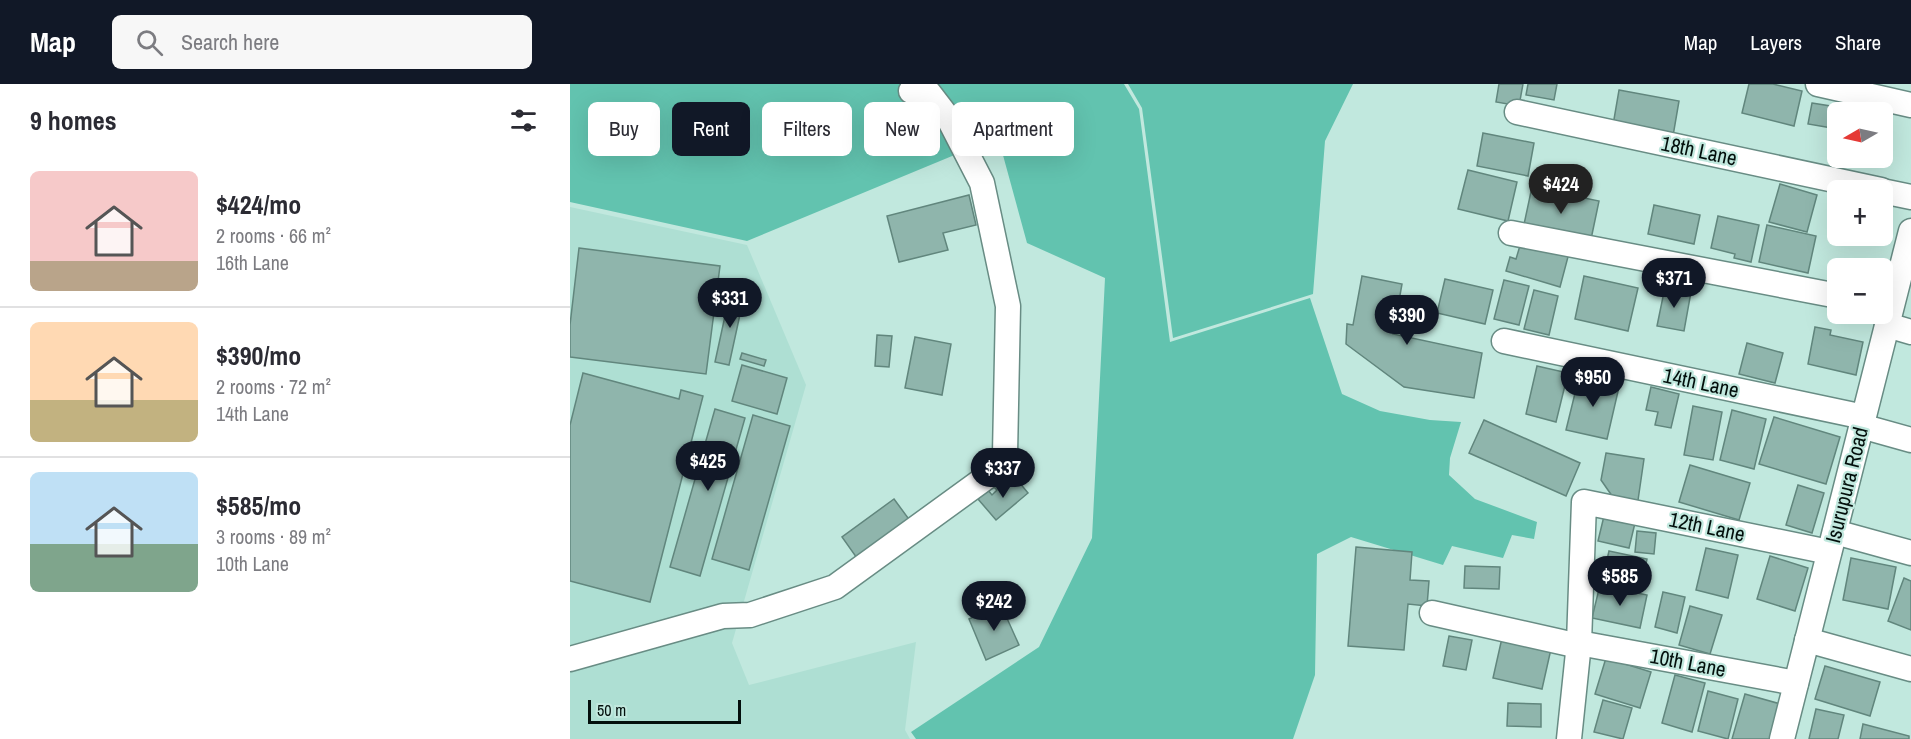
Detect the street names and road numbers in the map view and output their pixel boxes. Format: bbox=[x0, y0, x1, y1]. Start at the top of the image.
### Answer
street label: 18th Lane bbox=[1659, 128, 1740, 173]
street label: 14th Lane bbox=[1661, 360, 1742, 405]
street label: Isurupura Road bbox=[1818, 424, 1875, 546]
street label: 12th Lane bbox=[1667, 504, 1748, 549]
street label: 10th Lane bbox=[1648, 641, 1728, 684]

